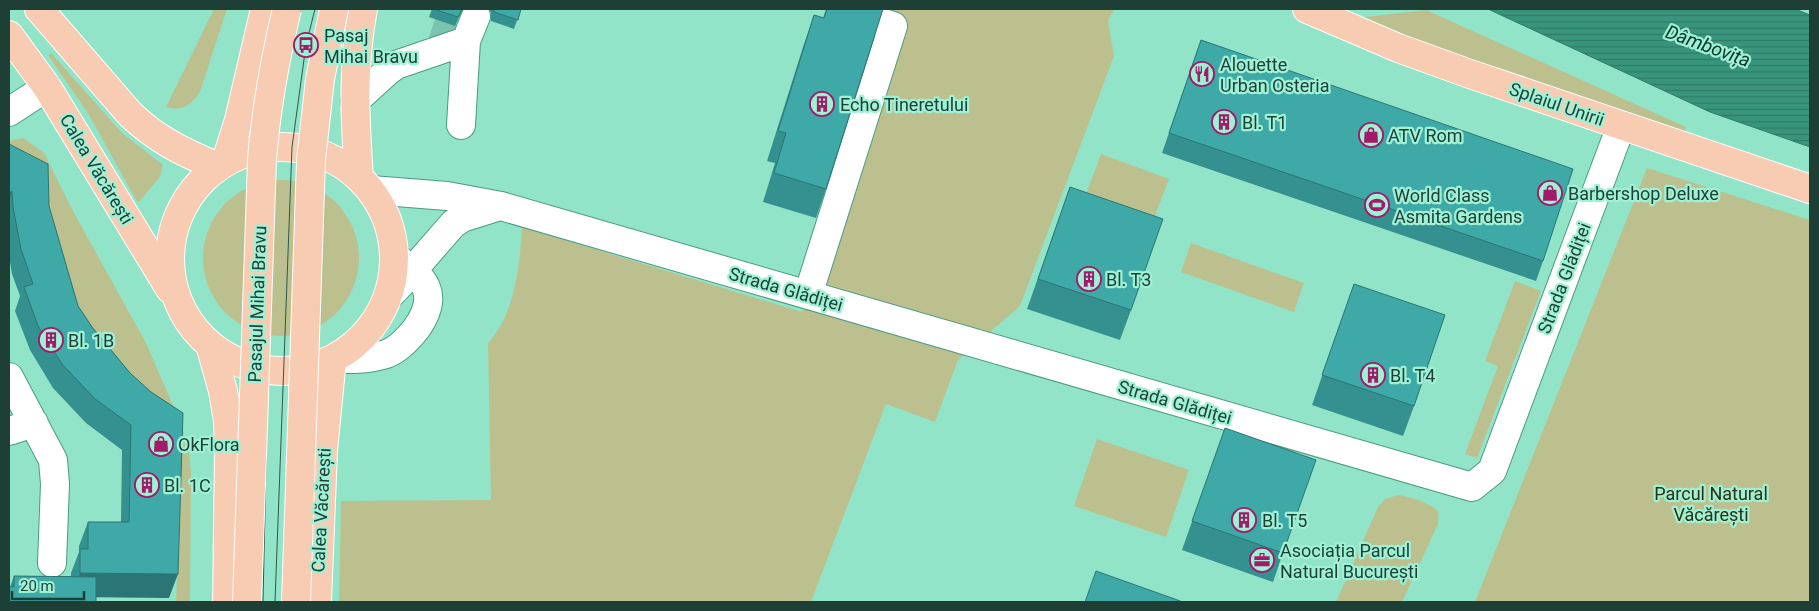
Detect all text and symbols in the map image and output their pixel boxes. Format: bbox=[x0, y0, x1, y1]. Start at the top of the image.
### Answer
water label: Dâmbovița bbox=[1662, 20, 1754, 72]
place label: Pasaj Mihai Bravu bbox=[324, 25, 418, 67]
bus stop icon: Pasaj Mihai Bravu bbox=[293, 32, 319, 58]
place label: Alouette Urban Osteria bbox=[1220, 54, 1329, 96]
restaurant icon: Alouette Urban Osteria bbox=[1189, 61, 1215, 87]
street label: Splaiul Unirii bbox=[1507, 78, 1607, 130]
building icon: Echo Tineretului bbox=[809, 91, 835, 117]
place label: Echo Tineretului bbox=[840, 94, 968, 115]
building icon: Bl. T1 bbox=[1211, 109, 1237, 135]
street label: Calea Văcărești bbox=[55, 110, 138, 228]
place label: Bl. T1 bbox=[1242, 112, 1287, 133]
shop icon: ATV Rom bbox=[1358, 122, 1384, 148]
place label: ATV Rom bbox=[1388, 125, 1463, 146]
shop icon: Barbershop Deluxe bbox=[1537, 180, 1563, 206]
place label: Barbershop Deluxe bbox=[1568, 183, 1719, 204]
place label: World Class Asmita Gardens bbox=[1394, 185, 1522, 227]
sports icon: World Class Asmita Gardens bbox=[1364, 192, 1390, 218]
street label: Strada Glădiței bbox=[1533, 219, 1596, 337]
street label: Pasajul Mihai Bravu bbox=[244, 225, 270, 383]
street label: Strada Glădiței bbox=[726, 263, 845, 316]
building icon: Bl. T3 bbox=[1076, 266, 1102, 292]
place label: Bl. T3 bbox=[1106, 269, 1151, 290]
building icon: Bl. 1B bbox=[38, 327, 64, 353]
place label: Bl. 1B bbox=[68, 330, 114, 351]
building icon: Bl. T4 bbox=[1360, 362, 1386, 388]
place label: Bl. T4 bbox=[1390, 365, 1435, 386]
street label: Strada Glădiței bbox=[1115, 376, 1234, 429]
shop icon: OkFlora bbox=[148, 431, 174, 457]
place label: OkFlora bbox=[178, 434, 240, 455]
street label: Calea Văcărești bbox=[307, 447, 336, 573]
building icon: Bl. 1C bbox=[134, 472, 160, 498]
place label: Bl. 1C bbox=[164, 475, 211, 496]
park label: Parcul Natural Văcărești bbox=[1654, 483, 1768, 526]
building icon: Bl. T5 bbox=[1231, 507, 1257, 533]
place label: Bl. T5 bbox=[1262, 510, 1307, 531]
place label: Asociația Parcul Natural București bbox=[1280, 540, 1418, 583]
office icon: Asociația Parcul Natural București bbox=[1249, 547, 1275, 573]
scale bar bbox=[12, 568, 85, 600]
text: 20 m bbox=[20, 577, 54, 595]

